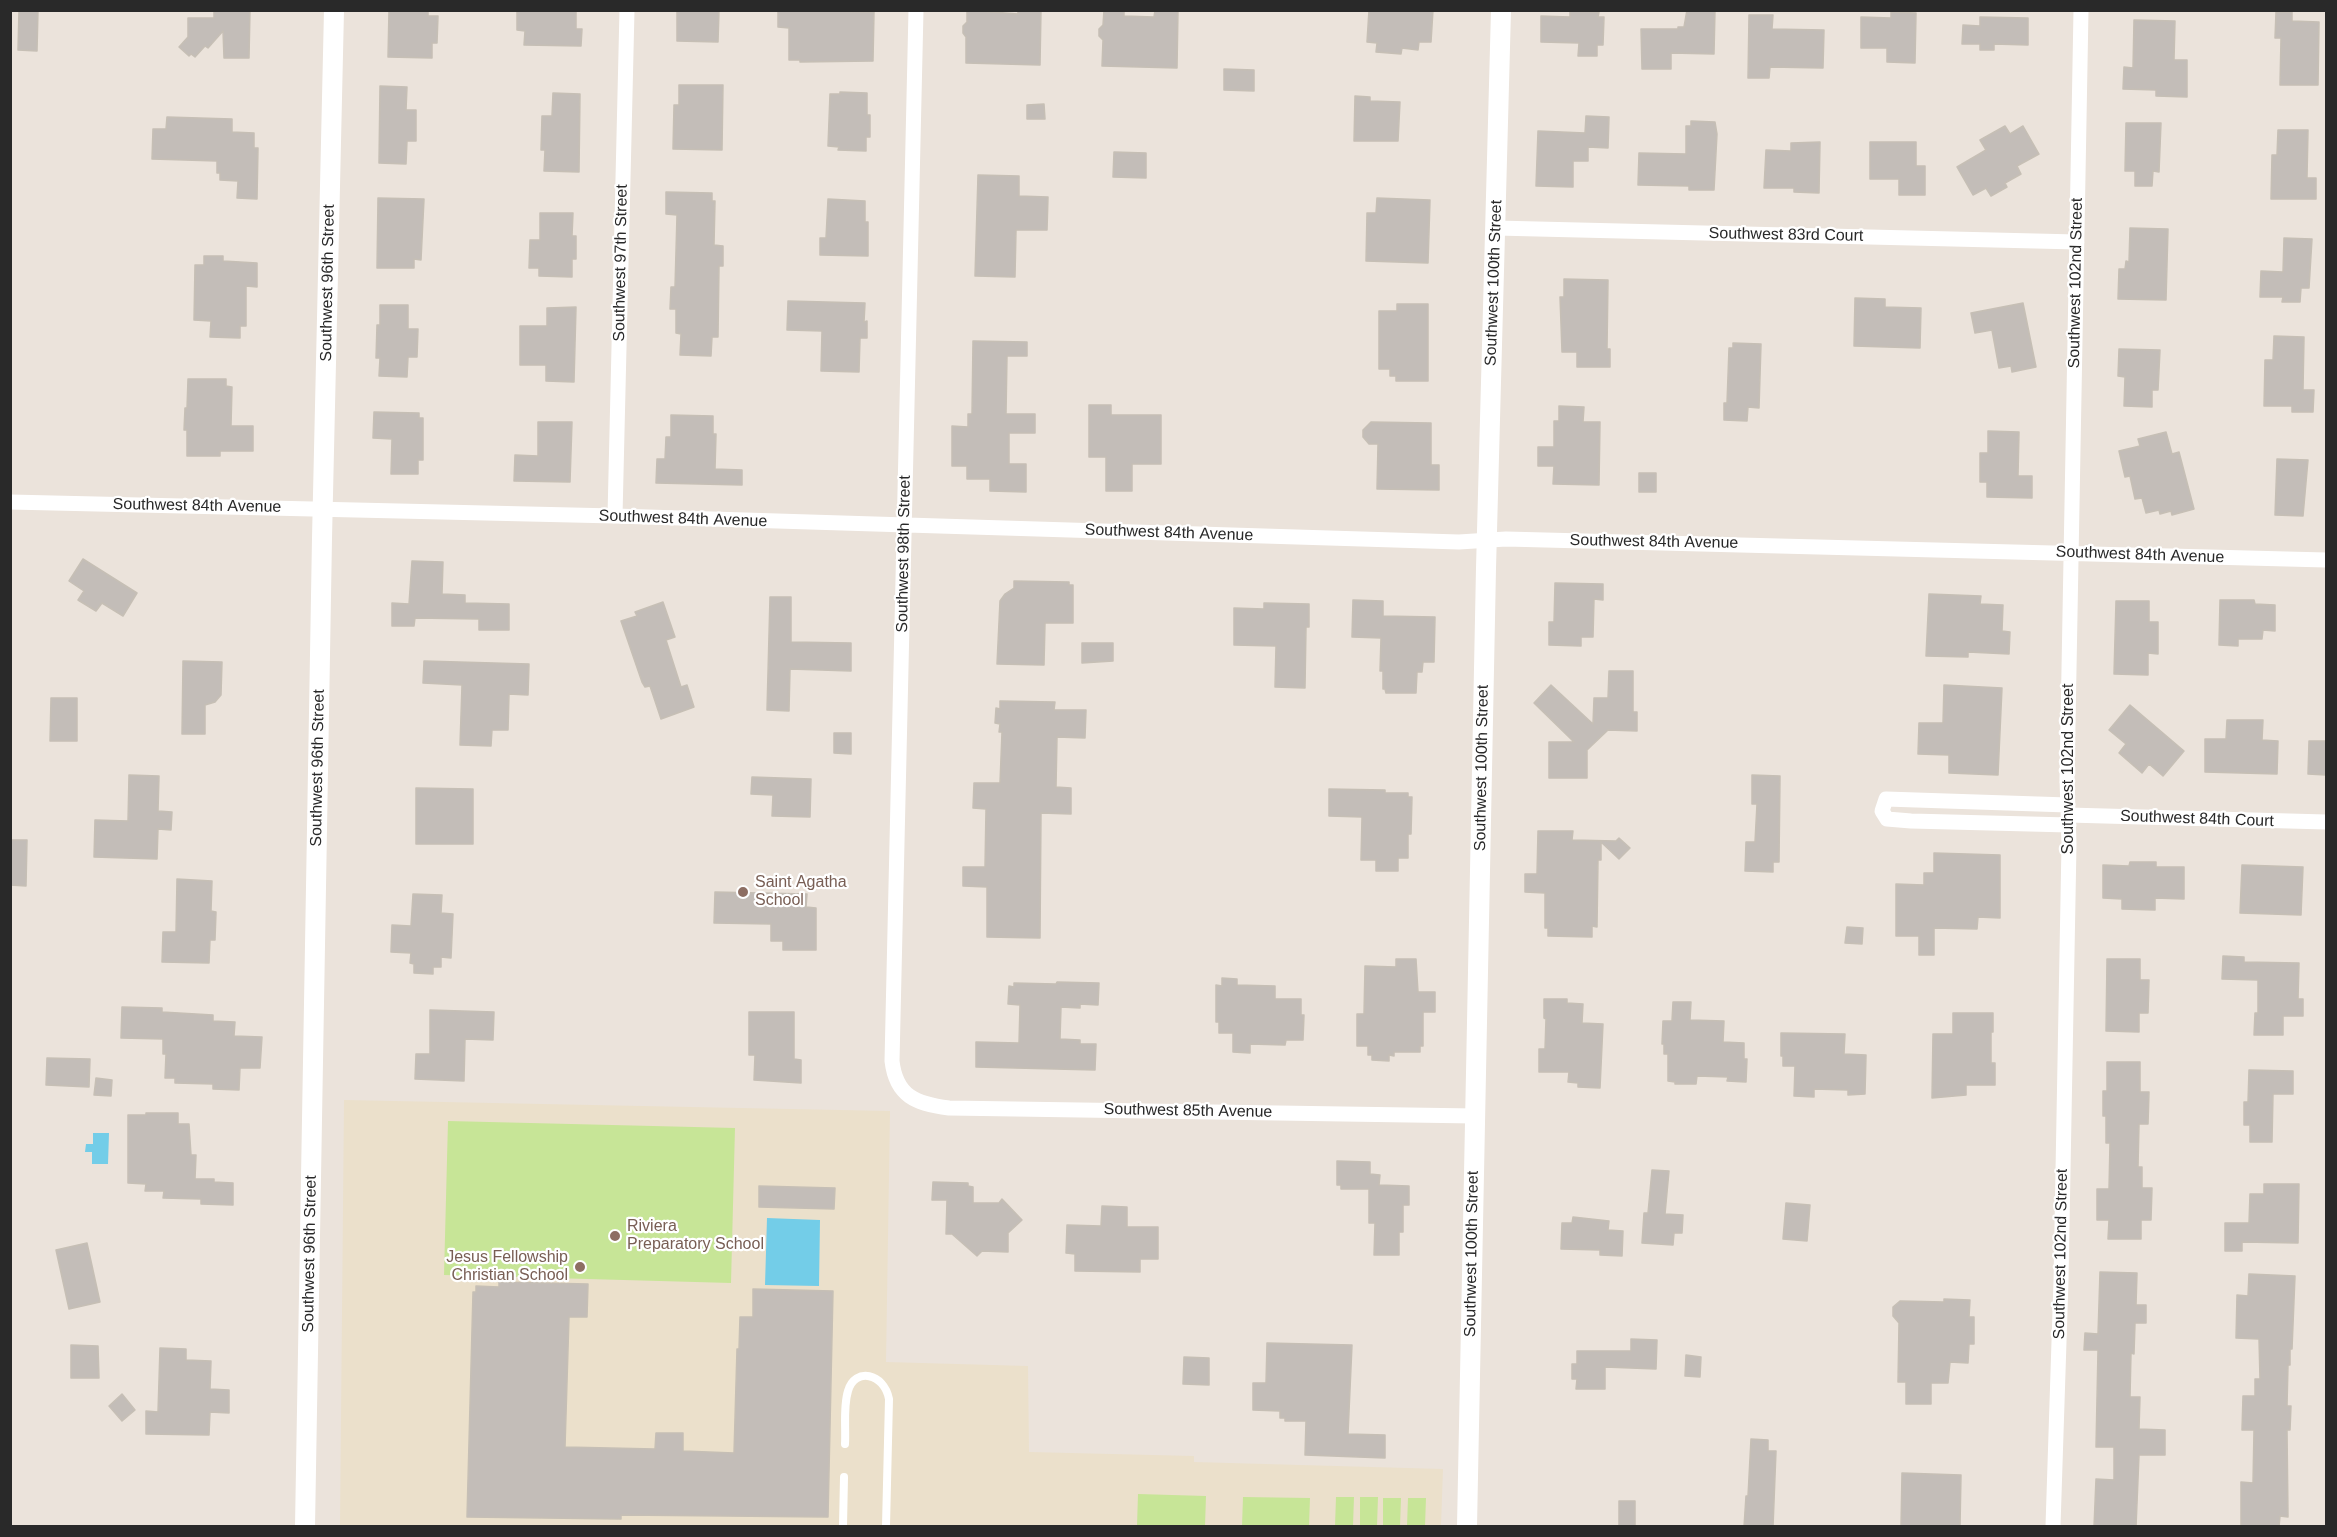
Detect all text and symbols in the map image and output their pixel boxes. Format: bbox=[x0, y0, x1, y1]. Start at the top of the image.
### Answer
street label: Southwest 97th Street bbox=[610, 184, 632, 342]
street label: Southwest 102nd Street bbox=[2065, 197, 2087, 369]
street label: Southwest 100th Street bbox=[1482, 200, 1506, 366]
street label: Southwest 96th Street bbox=[317, 204, 339, 362]
street label: Southwest 83rd Court bbox=[1708, 224, 1864, 246]
street label: Southwest 98th Street bbox=[893, 475, 915, 633]
street label: Southwest 84th Avenue bbox=[112, 495, 282, 517]
street label: Southwest 84th Avenue bbox=[598, 506, 768, 532]
street label: Southwest 84th Avenue bbox=[1084, 520, 1254, 546]
street label: Southwest 84th Avenue bbox=[1569, 531, 1739, 553]
street label: Southwest 84th Avenue bbox=[2055, 542, 2225, 568]
street label: Southwest 102nd Street bbox=[2059, 684, 2079, 854]
street label: Southwest 100th Street bbox=[1471, 685, 1493, 851]
street label: Southwest 96th Street bbox=[307, 689, 329, 847]
street label: Southwest 84th Court bbox=[2120, 807, 2274, 831]
place label: Saint Agatha School bbox=[755, 873, 847, 911]
marker: Saint Agatha School bbox=[736, 885, 750, 899]
street label: Southwest 85th Avenue bbox=[1103, 1100, 1273, 1122]
street label: Southwest 102nd Street bbox=[2050, 1168, 2072, 1340]
street label: Southwest 100th Street bbox=[1461, 1171, 1483, 1337]
street label: Southwest 96th Street bbox=[299, 1175, 321, 1333]
place label: Riviera Preparatory School bbox=[627, 1217, 764, 1255]
marker: Riviera Preparatory School bbox=[608, 1229, 622, 1243]
place label: Jesus Fellowship Christian School bbox=[446, 1248, 568, 1286]
marker: Jesus Fellowship Christian School bbox=[573, 1260, 587, 1274]

